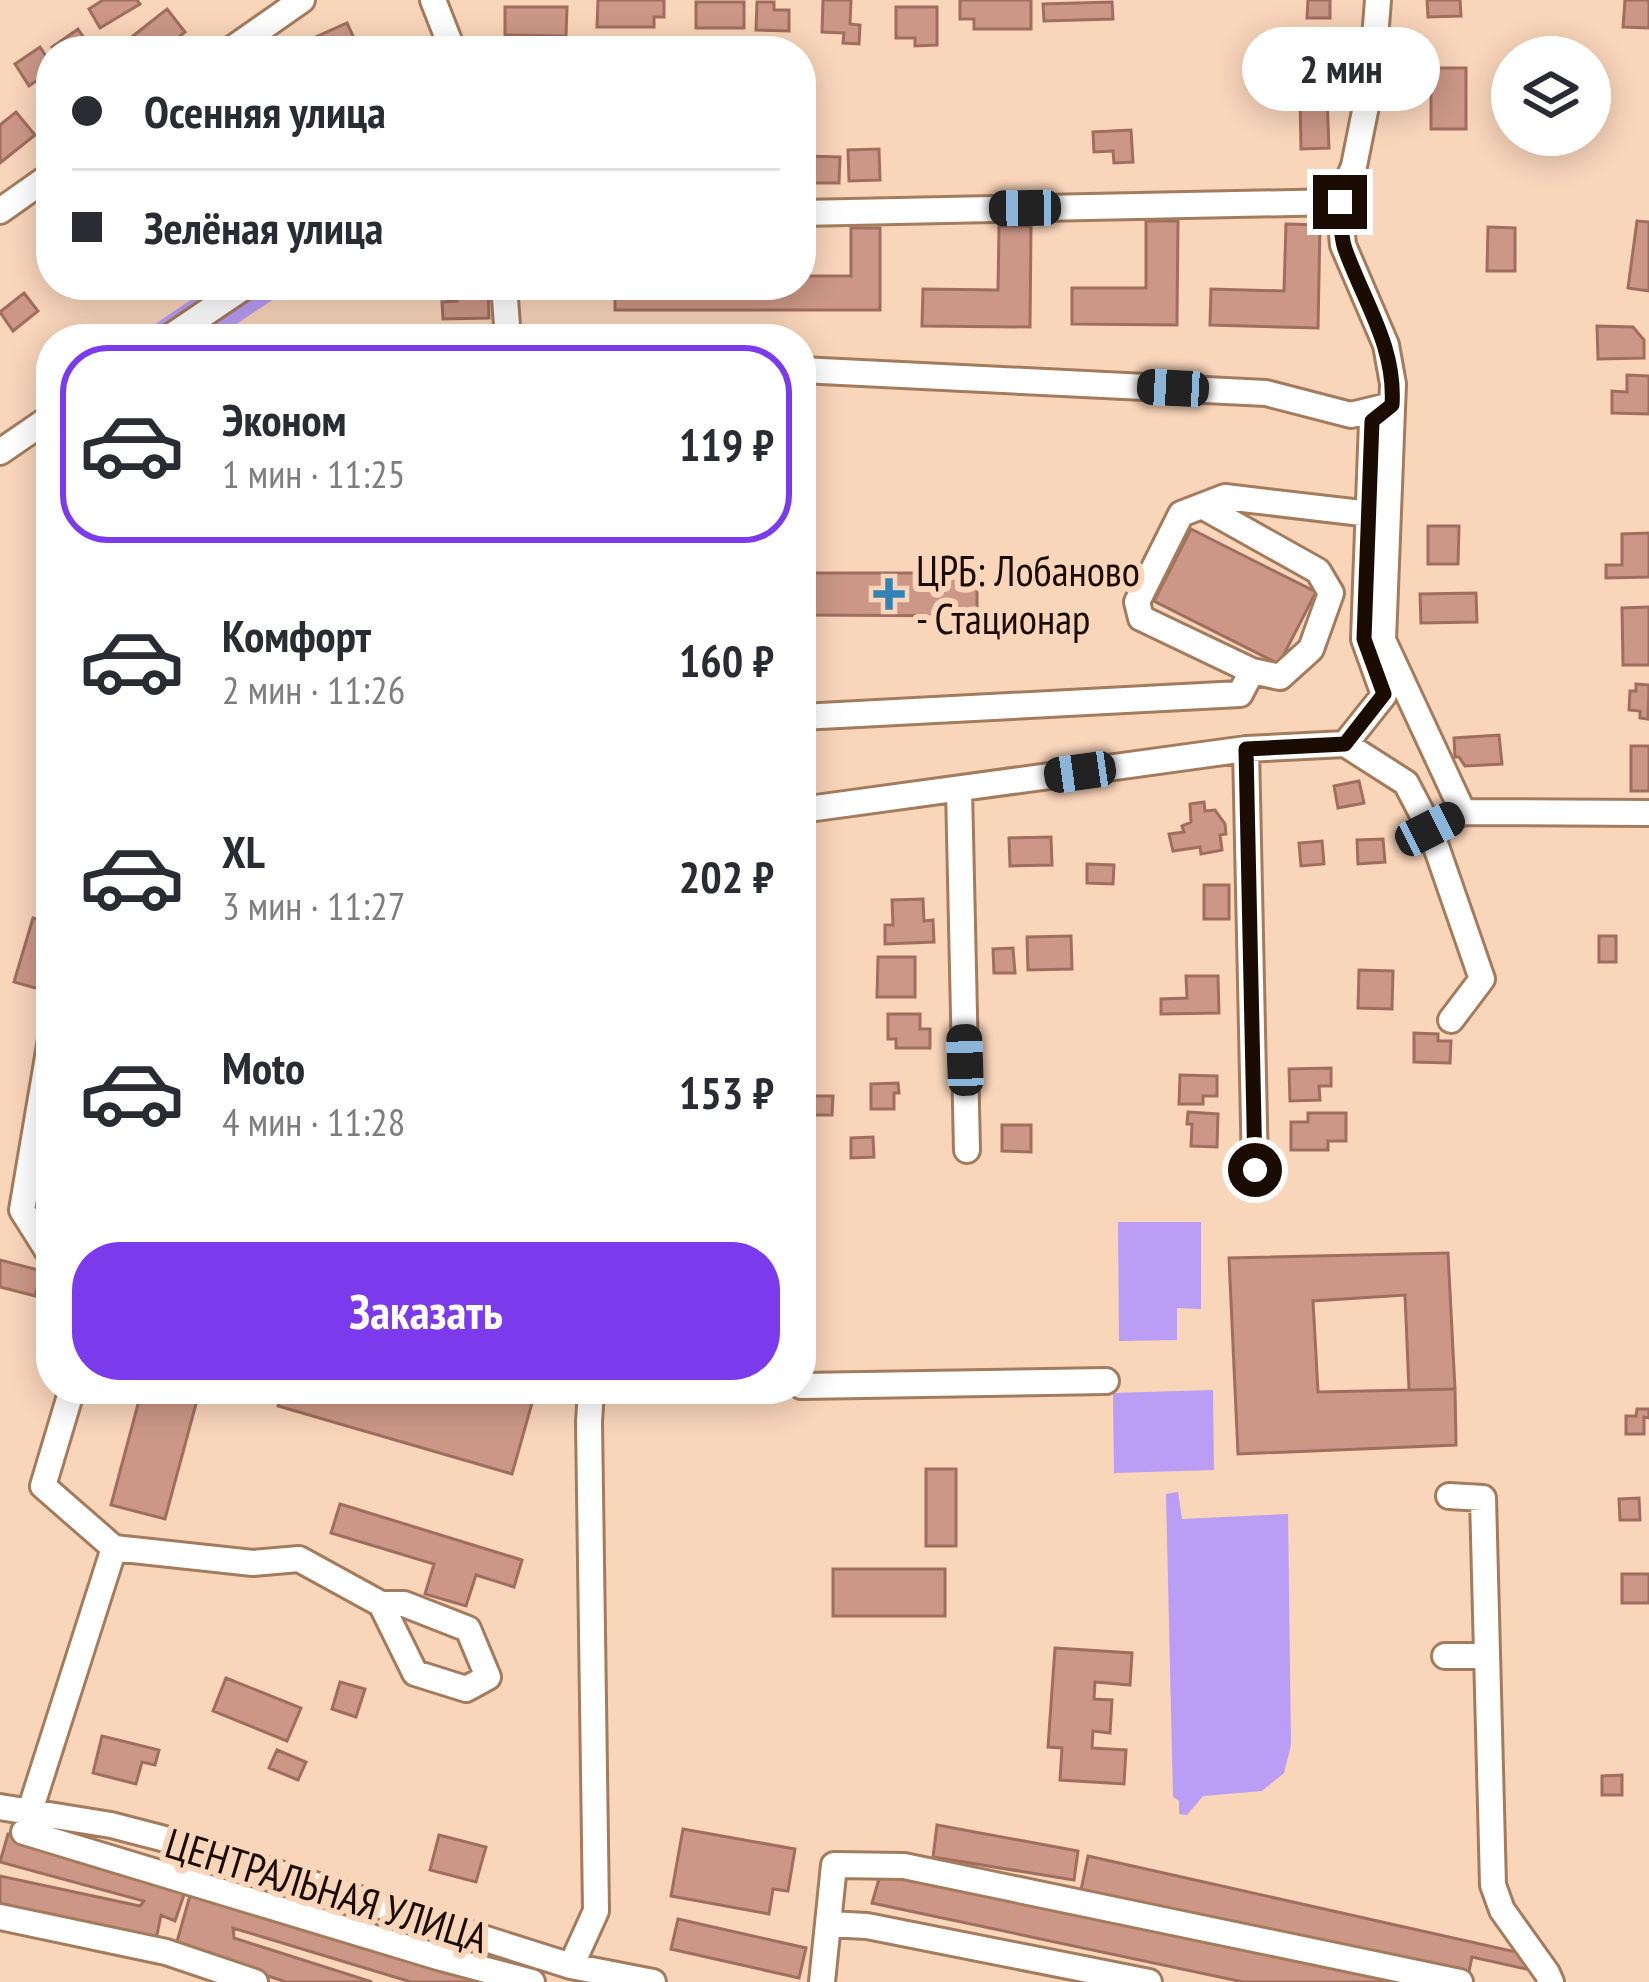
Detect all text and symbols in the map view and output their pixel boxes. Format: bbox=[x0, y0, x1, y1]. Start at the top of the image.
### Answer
callout: 2 мин bbox=[1241, 28, 1439, 112]
map controls bbox=[1491, 36, 1611, 156]
button: layers bbox=[1491, 36, 1611, 156]
text: 2 мин bbox=[1299, 43, 1383, 94]
text: Осенняя улица bbox=[144, 82, 386, 140]
route end bbox=[1313, 175, 1367, 229]
car bbox=[989, 189, 1061, 227]
text: Зелёная улица bbox=[144, 198, 383, 256]
car bbox=[1136, 368, 1210, 408]
icon: car bbox=[78, 390, 186, 498]
text: Эконом bbox=[222, 390, 346, 448]
text: 119 ₽ bbox=[679, 415, 774, 473]
text: 1 мин · 11:25 bbox=[222, 448, 405, 499]
place label: ЦРБ: Лобаново - Стационар bbox=[916, 543, 1140, 646]
marker: ЦРБ: Лобаново - Стационар bbox=[873, 578, 905, 610]
icon: car bbox=[78, 606, 186, 714]
text: Комфорт bbox=[222, 606, 371, 664]
text: 160 ₽ bbox=[679, 631, 774, 689]
text: 2 мин · 11:26 bbox=[222, 664, 405, 715]
car bbox=[1042, 749, 1118, 795]
car bbox=[1390, 797, 1470, 861]
icon: car bbox=[78, 822, 186, 930]
text: XL bbox=[222, 822, 265, 880]
text: 202 ₽ bbox=[679, 847, 774, 905]
text: 3 мин · 11:27 bbox=[222, 880, 405, 931]
car bbox=[946, 1023, 984, 1097]
icon: car bbox=[78, 1038, 186, 1146]
text: Moto bbox=[222, 1038, 305, 1096]
text: 153 ₽ bbox=[679, 1063, 774, 1121]
text: 4 мин · 11:28 bbox=[222, 1096, 405, 1147]
route start bbox=[1228, 1143, 1282, 1197]
button: Заказать bbox=[72, 1242, 780, 1380]
street label: ЦЕНТРАЛЬНАЯ УЛИЦА bbox=[159, 1815, 495, 1965]

